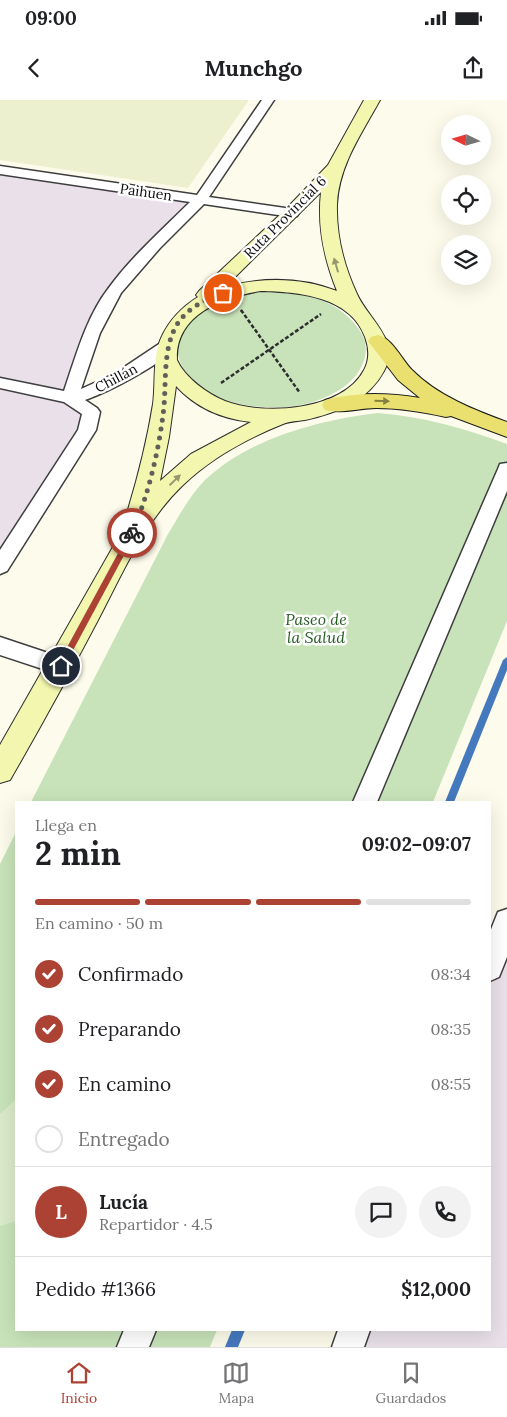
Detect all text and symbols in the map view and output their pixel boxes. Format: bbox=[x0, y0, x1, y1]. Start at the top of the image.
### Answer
text: 09:00 bbox=[25, 6, 77, 30]
icon: back bbox=[20, 54, 48, 82]
text: Munchgo bbox=[204, 54, 303, 82]
icon: share bbox=[459, 54, 487, 82]
north arrow bbox=[441, 115, 491, 165]
map controls bbox=[441, 115, 491, 285]
street label: Ruta Provincial 6 bbox=[240, 172, 330, 262]
button: locate bbox=[441, 175, 491, 225]
street label: Paihuen bbox=[119, 179, 174, 205]
button: layers bbox=[441, 235, 491, 285]
one-way arrow bbox=[332, 257, 340, 272]
pin bbox=[202, 272, 244, 314]
icon: bag bbox=[209, 279, 237, 307]
street label: Chillán bbox=[92, 359, 141, 397]
one-way arrow bbox=[374, 397, 390, 405]
one-way arrow bbox=[168, 474, 180, 486]
courier bbox=[107, 508, 157, 558]
icon: bike bbox=[118, 519, 146, 547]
park label: Paseo de la Salud bbox=[285, 609, 347, 647]
pin bbox=[40, 645, 82, 687]
icon: home bbox=[47, 652, 75, 680]
text: Llega en bbox=[35, 815, 97, 835]
text: 09:02–09:07 bbox=[362, 832, 471, 856]
text: 2 min bbox=[35, 833, 121, 874]
text: En camino · 50 m bbox=[35, 913, 163, 933]
icon: check bbox=[35, 960, 63, 988]
text: Confirmado bbox=[78, 962, 183, 986]
text: 08:34 bbox=[430, 964, 471, 984]
icon: check bbox=[35, 1015, 63, 1043]
text: Preparando bbox=[78, 1017, 181, 1041]
text: 08:35 bbox=[430, 1019, 471, 1039]
icon: check bbox=[35, 1070, 63, 1098]
text: En camino bbox=[78, 1072, 171, 1096]
text: 08:55 bbox=[431, 1074, 471, 1094]
text: Entregado bbox=[78, 1127, 170, 1151]
button: chat bbox=[355, 1186, 407, 1238]
button: phone bbox=[419, 1186, 471, 1238]
text: Lucía bbox=[99, 1190, 148, 1214]
text: L bbox=[55, 1200, 67, 1224]
text: Repartidor · 4.5 bbox=[99, 1214, 213, 1234]
text: Pedido #1366 bbox=[35, 1277, 156, 1301]
text: $12,000 bbox=[401, 1277, 471, 1301]
tab: Inicio bbox=[61, 1359, 97, 1407]
tab: Mapa bbox=[219, 1359, 254, 1407]
tab: Guardados bbox=[376, 1359, 446, 1407]

